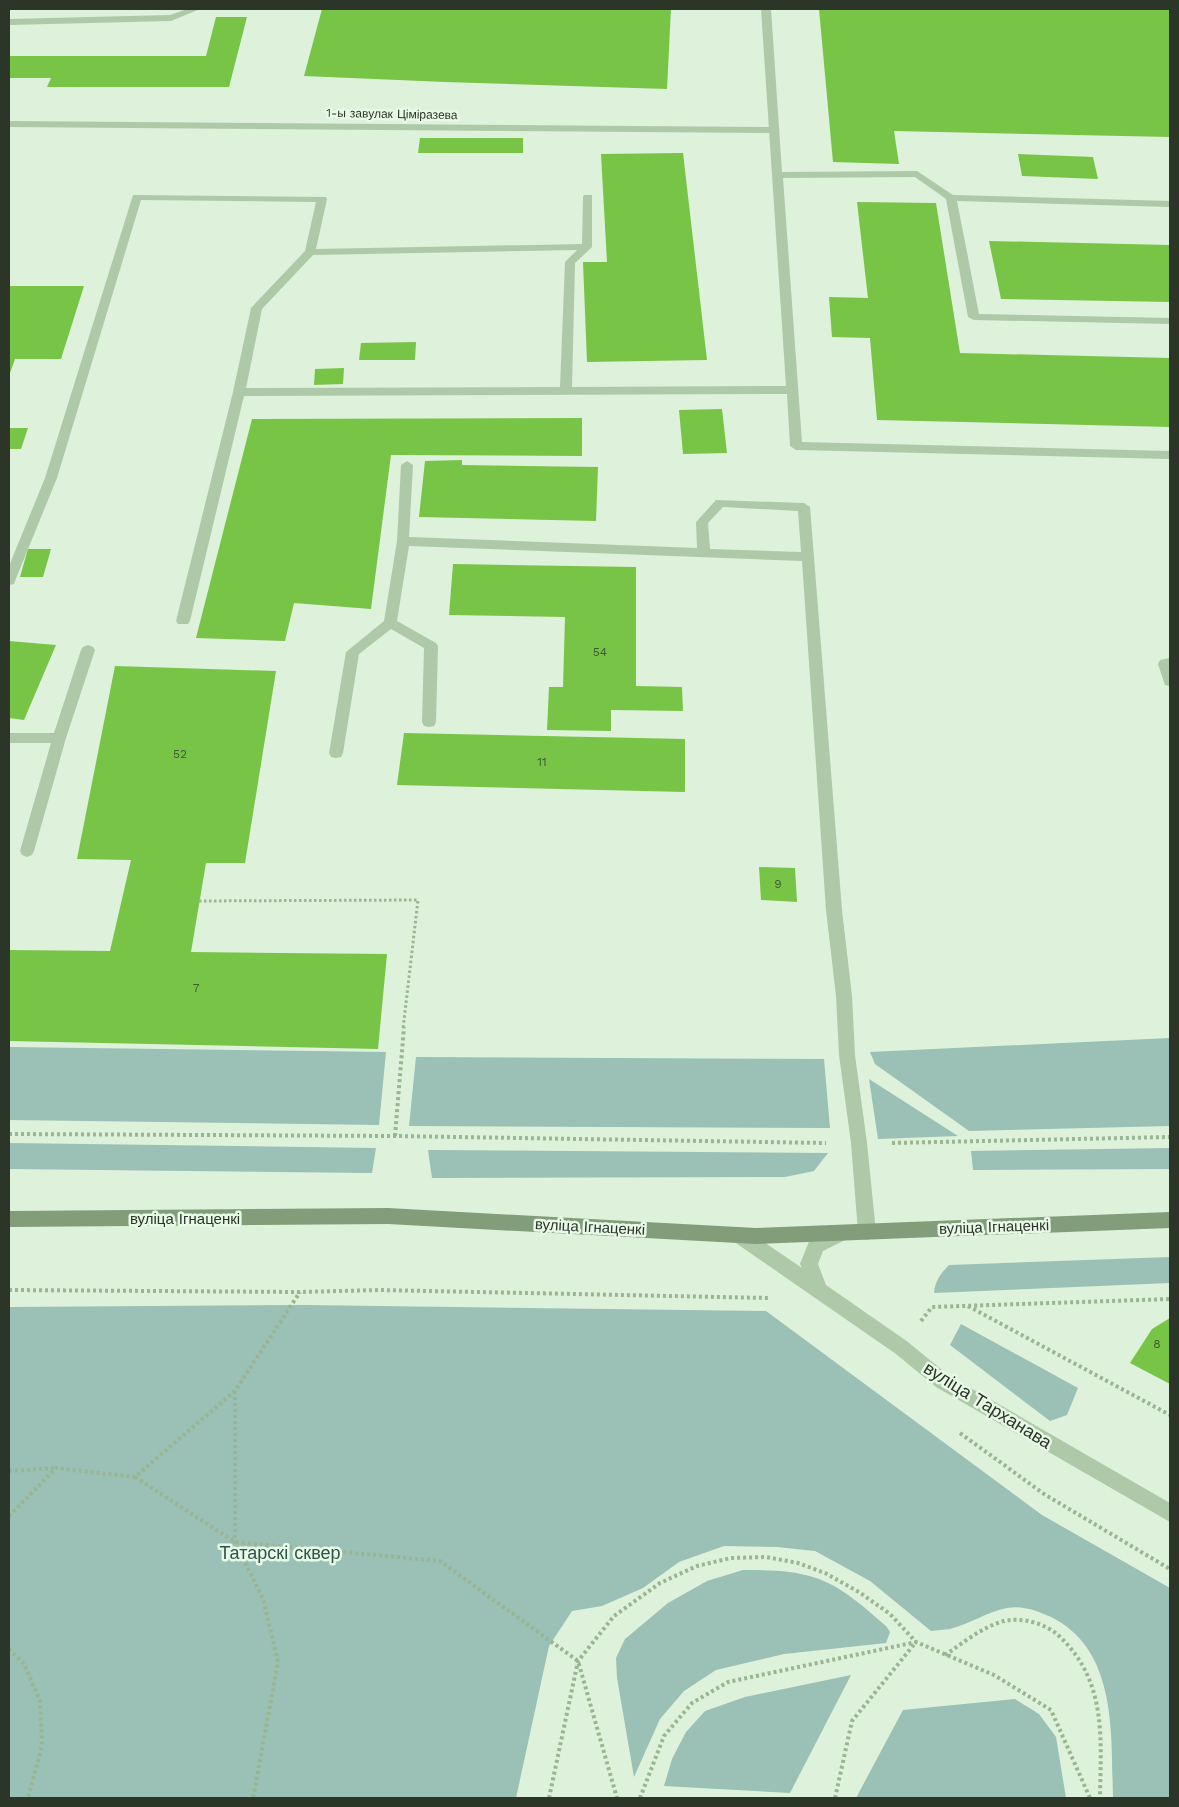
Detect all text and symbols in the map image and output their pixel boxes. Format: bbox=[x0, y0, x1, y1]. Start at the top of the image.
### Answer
street label: 1-ы завулак Ціміразева bbox=[326, 106, 458, 122]
house number: 54 bbox=[593, 645, 607, 659]
house number: 52 bbox=[173, 747, 187, 761]
house number: 11 bbox=[537, 755, 547, 769]
house number: 9 bbox=[774, 877, 782, 891]
house number: 7 bbox=[193, 981, 200, 995]
street label: вуліца Ігнаценкі bbox=[130, 1210, 240, 1228]
street label: вуліца Ігнаценкі bbox=[535, 1215, 645, 1239]
street label: вуліца Ігнаценкі bbox=[939, 1216, 1049, 1238]
house number: 8 bbox=[1153, 1337, 1161, 1351]
street label: вуліца Тарханава bbox=[920, 1357, 1057, 1453]
park label: Татарскі сквер bbox=[219, 1542, 341, 1563]

